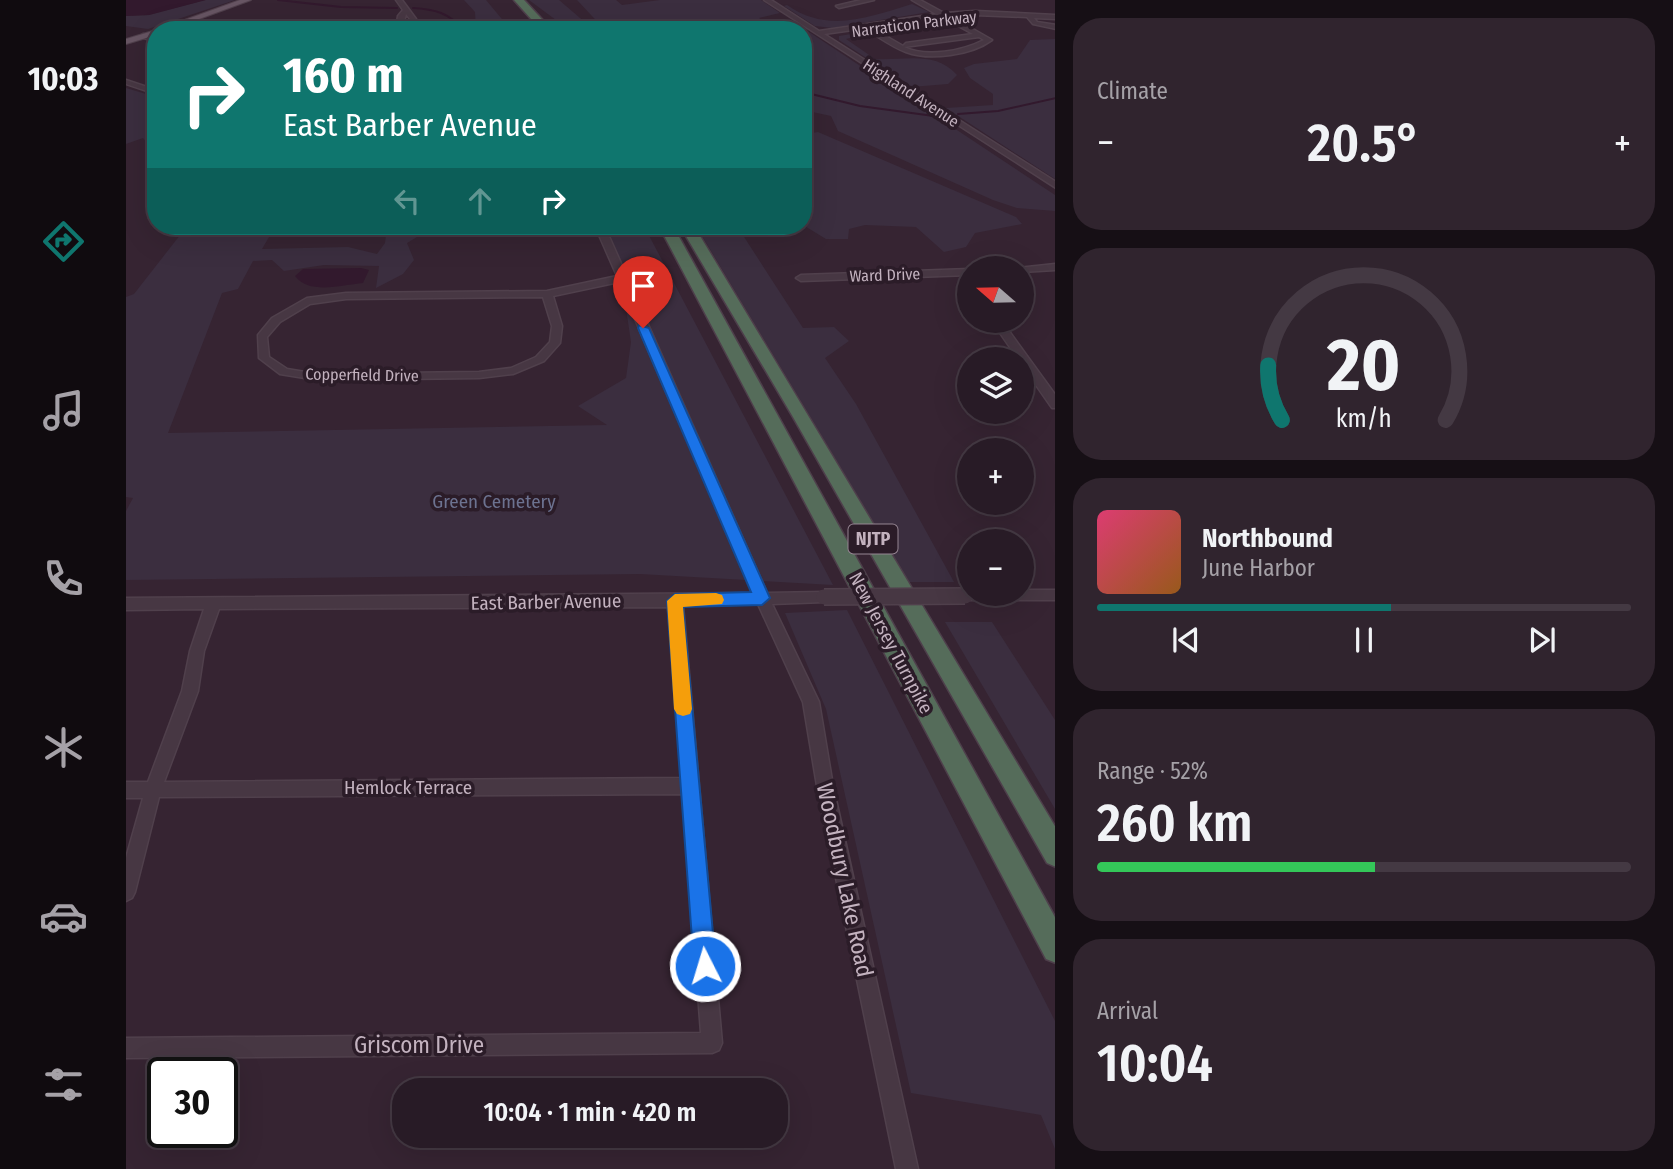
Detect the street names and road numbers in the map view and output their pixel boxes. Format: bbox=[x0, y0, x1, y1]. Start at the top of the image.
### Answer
street label: Narraticon Parkway bbox=[850, 7, 978, 41]
street label: Highland Avenue bbox=[859, 55, 963, 131]
street label: Ward Drive bbox=[849, 264, 921, 286]
street label: Copperfield Drive bbox=[305, 365, 419, 385]
road number: NJTP bbox=[848, 524, 898, 554]
street label: New Jersey Turnpike bbox=[844, 568, 938, 718]
street label: East Barber Avenue bbox=[470, 589, 622, 615]
street label: Hemlock Terrace bbox=[344, 776, 472, 799]
street label: Woodbury Lake Road bbox=[811, 780, 879, 980]
street label: Griscom Drive bbox=[354, 1031, 484, 1059]

